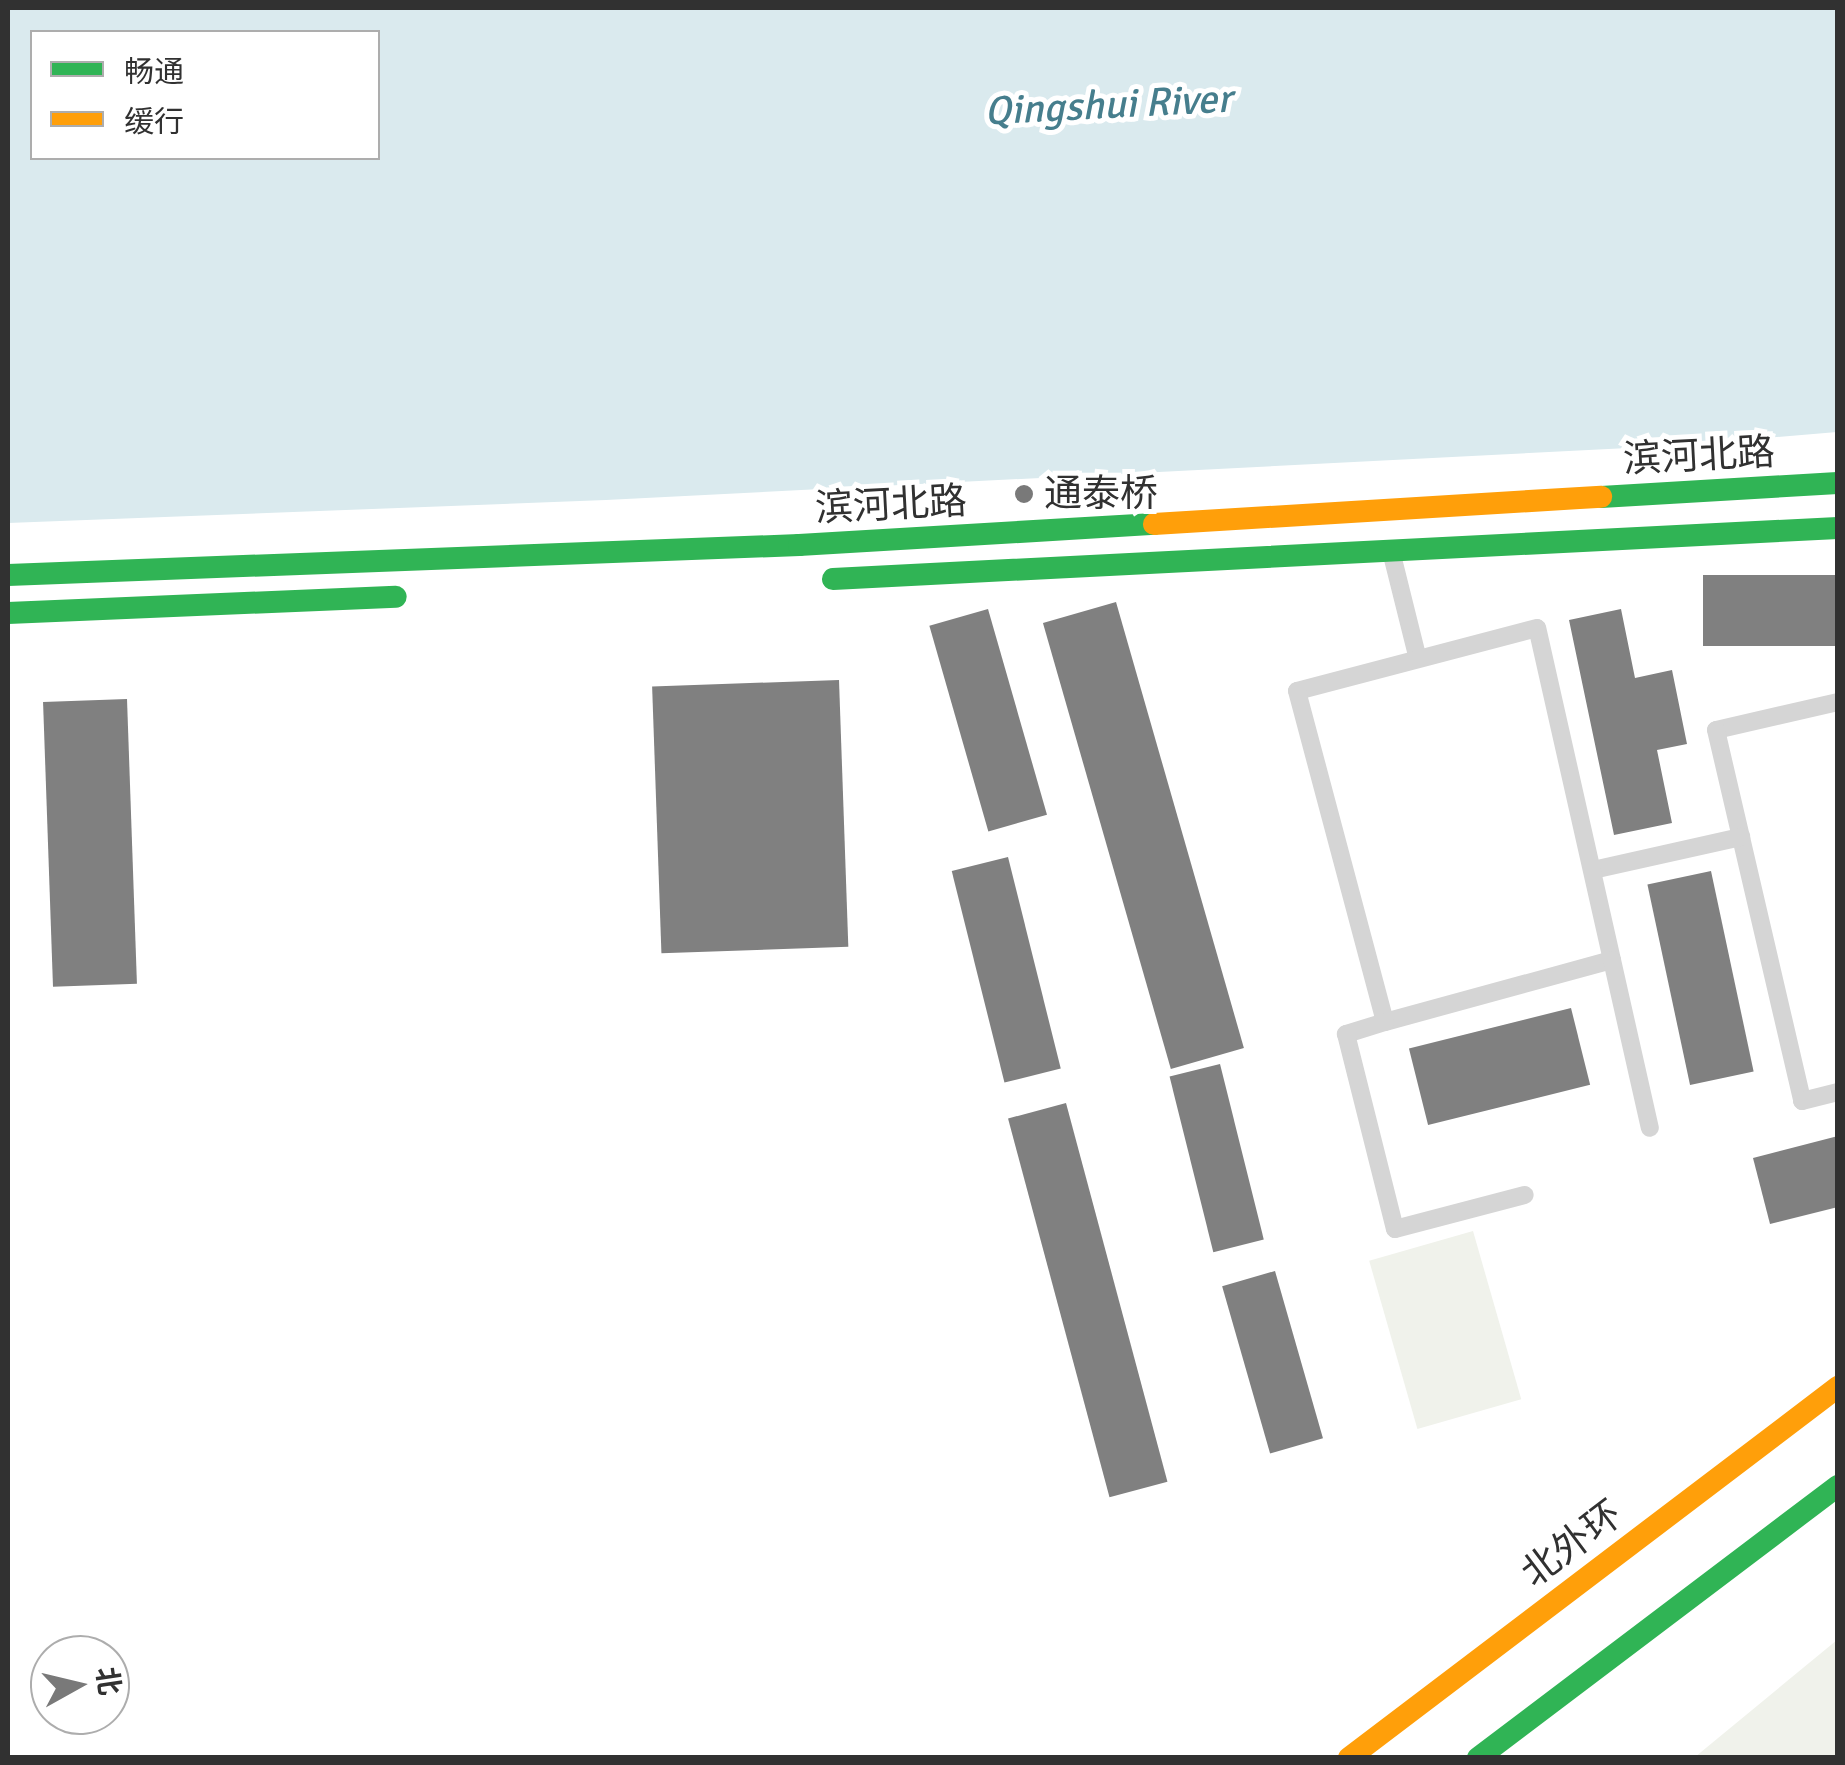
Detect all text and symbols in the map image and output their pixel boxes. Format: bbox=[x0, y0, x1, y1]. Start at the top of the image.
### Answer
legend bbox=[30, 30, 380, 160]
text: 畅通 bbox=[124, 54, 184, 91]
water label: Qingshui River bbox=[983, 75, 1233, 135]
text: 缓行 bbox=[124, 104, 184, 141]
street label: 滨河北路 bbox=[1622, 429, 1776, 483]
place label: 通泰桥 bbox=[1044, 471, 1158, 517]
street label: 滨河北路 bbox=[814, 478, 968, 532]
marker: 通泰桥 bbox=[1013, 483, 1035, 505]
street label: 北外环 bbox=[1513, 1491, 1631, 1597]
north arrow bbox=[30, 1635, 130, 1735]
text: 北 bbox=[89, 1665, 127, 1697]

